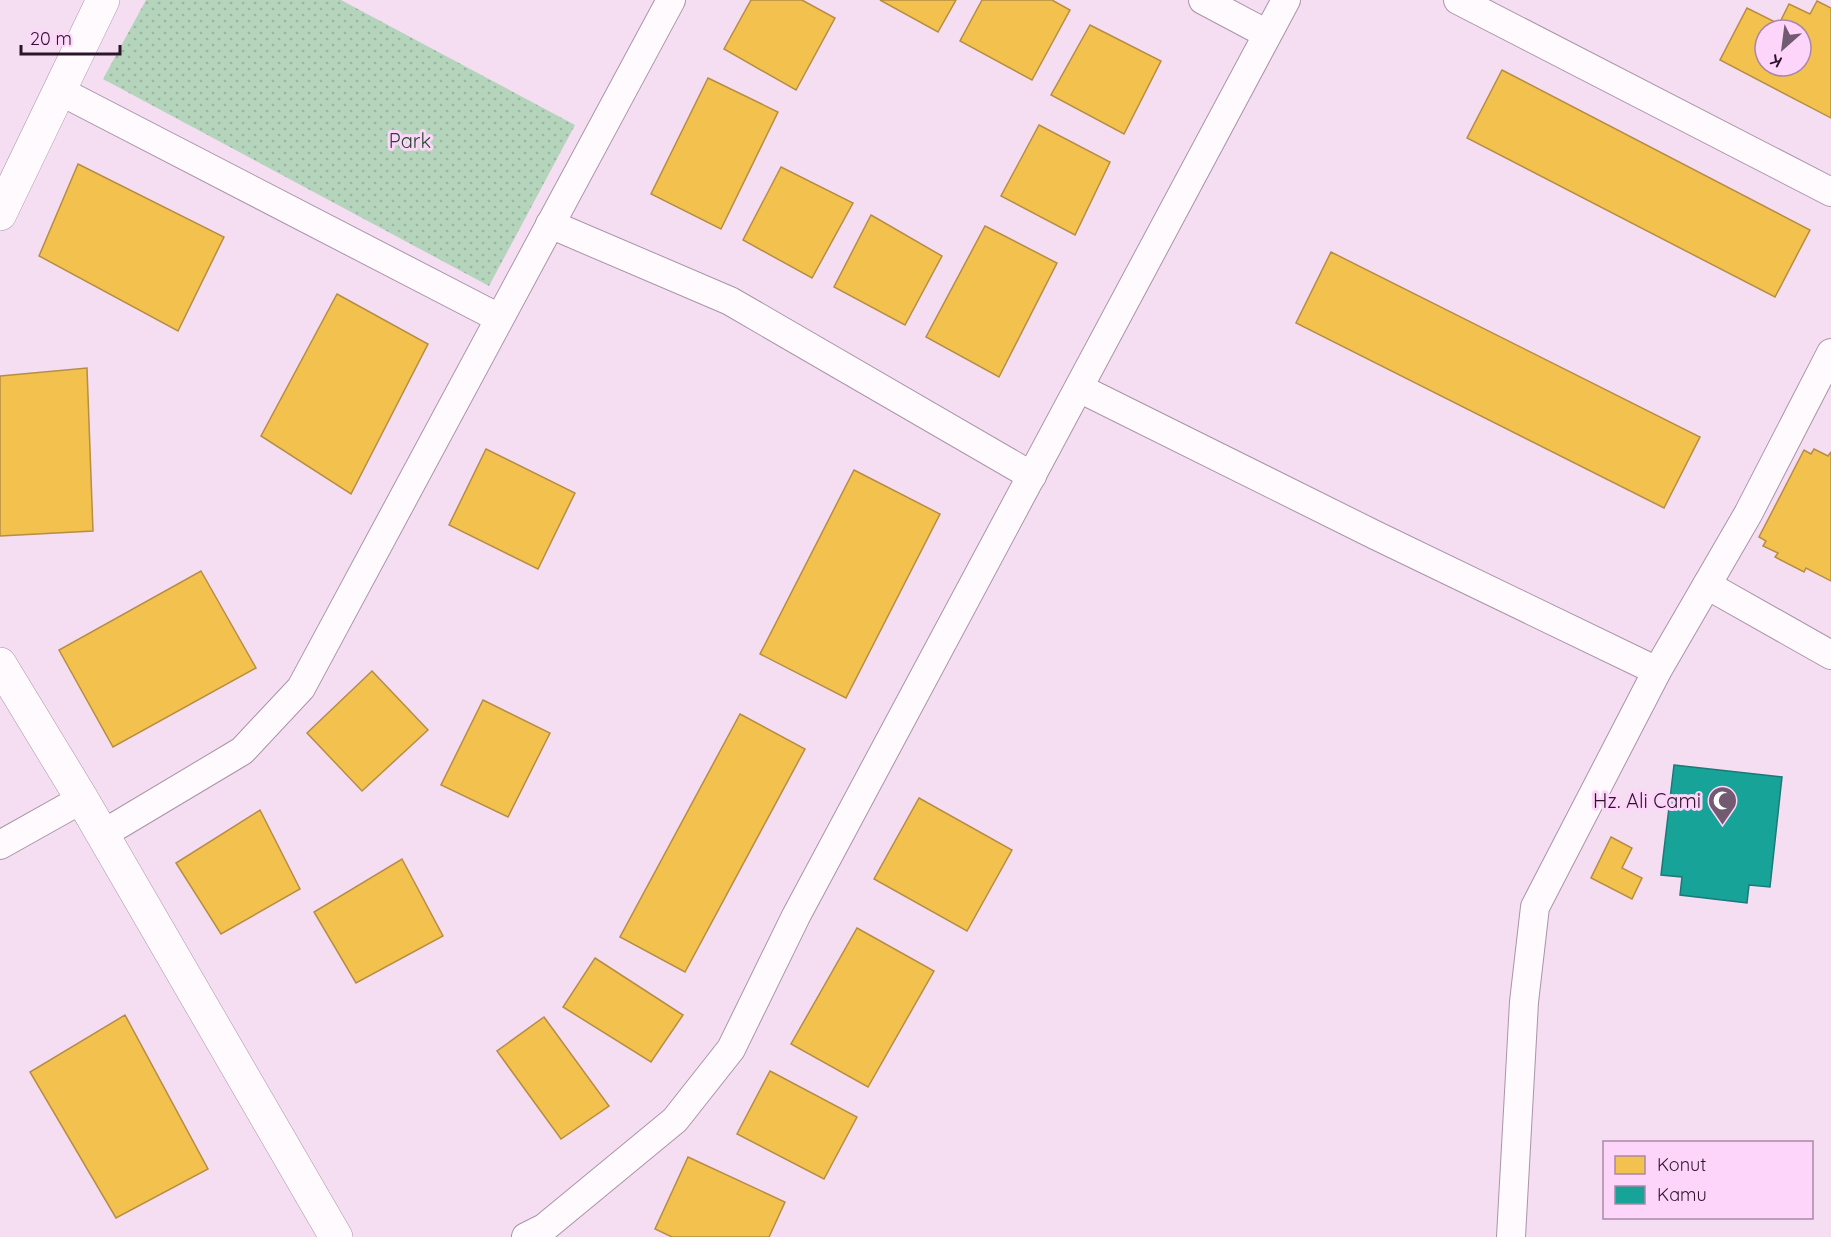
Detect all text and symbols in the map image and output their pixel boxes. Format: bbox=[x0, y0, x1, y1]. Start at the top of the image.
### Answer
scale bar bbox=[21, 18, 120, 56]
north arrow bbox=[1753, 18, 1813, 78]
text: 20 m bbox=[30, 27, 72, 50]
text: K bbox=[1767, 50, 1785, 73]
park label: Park bbox=[389, 128, 431, 153]
mosque icon: Hz. Ali Cami bbox=[1706, 784, 1738, 826]
place label: Hz. Ali Cami bbox=[1593, 788, 1701, 813]
legend bbox=[1603, 1141, 1813, 1219]
text: Konut bbox=[1657, 1153, 1706, 1176]
text: Kamu bbox=[1657, 1183, 1707, 1206]

